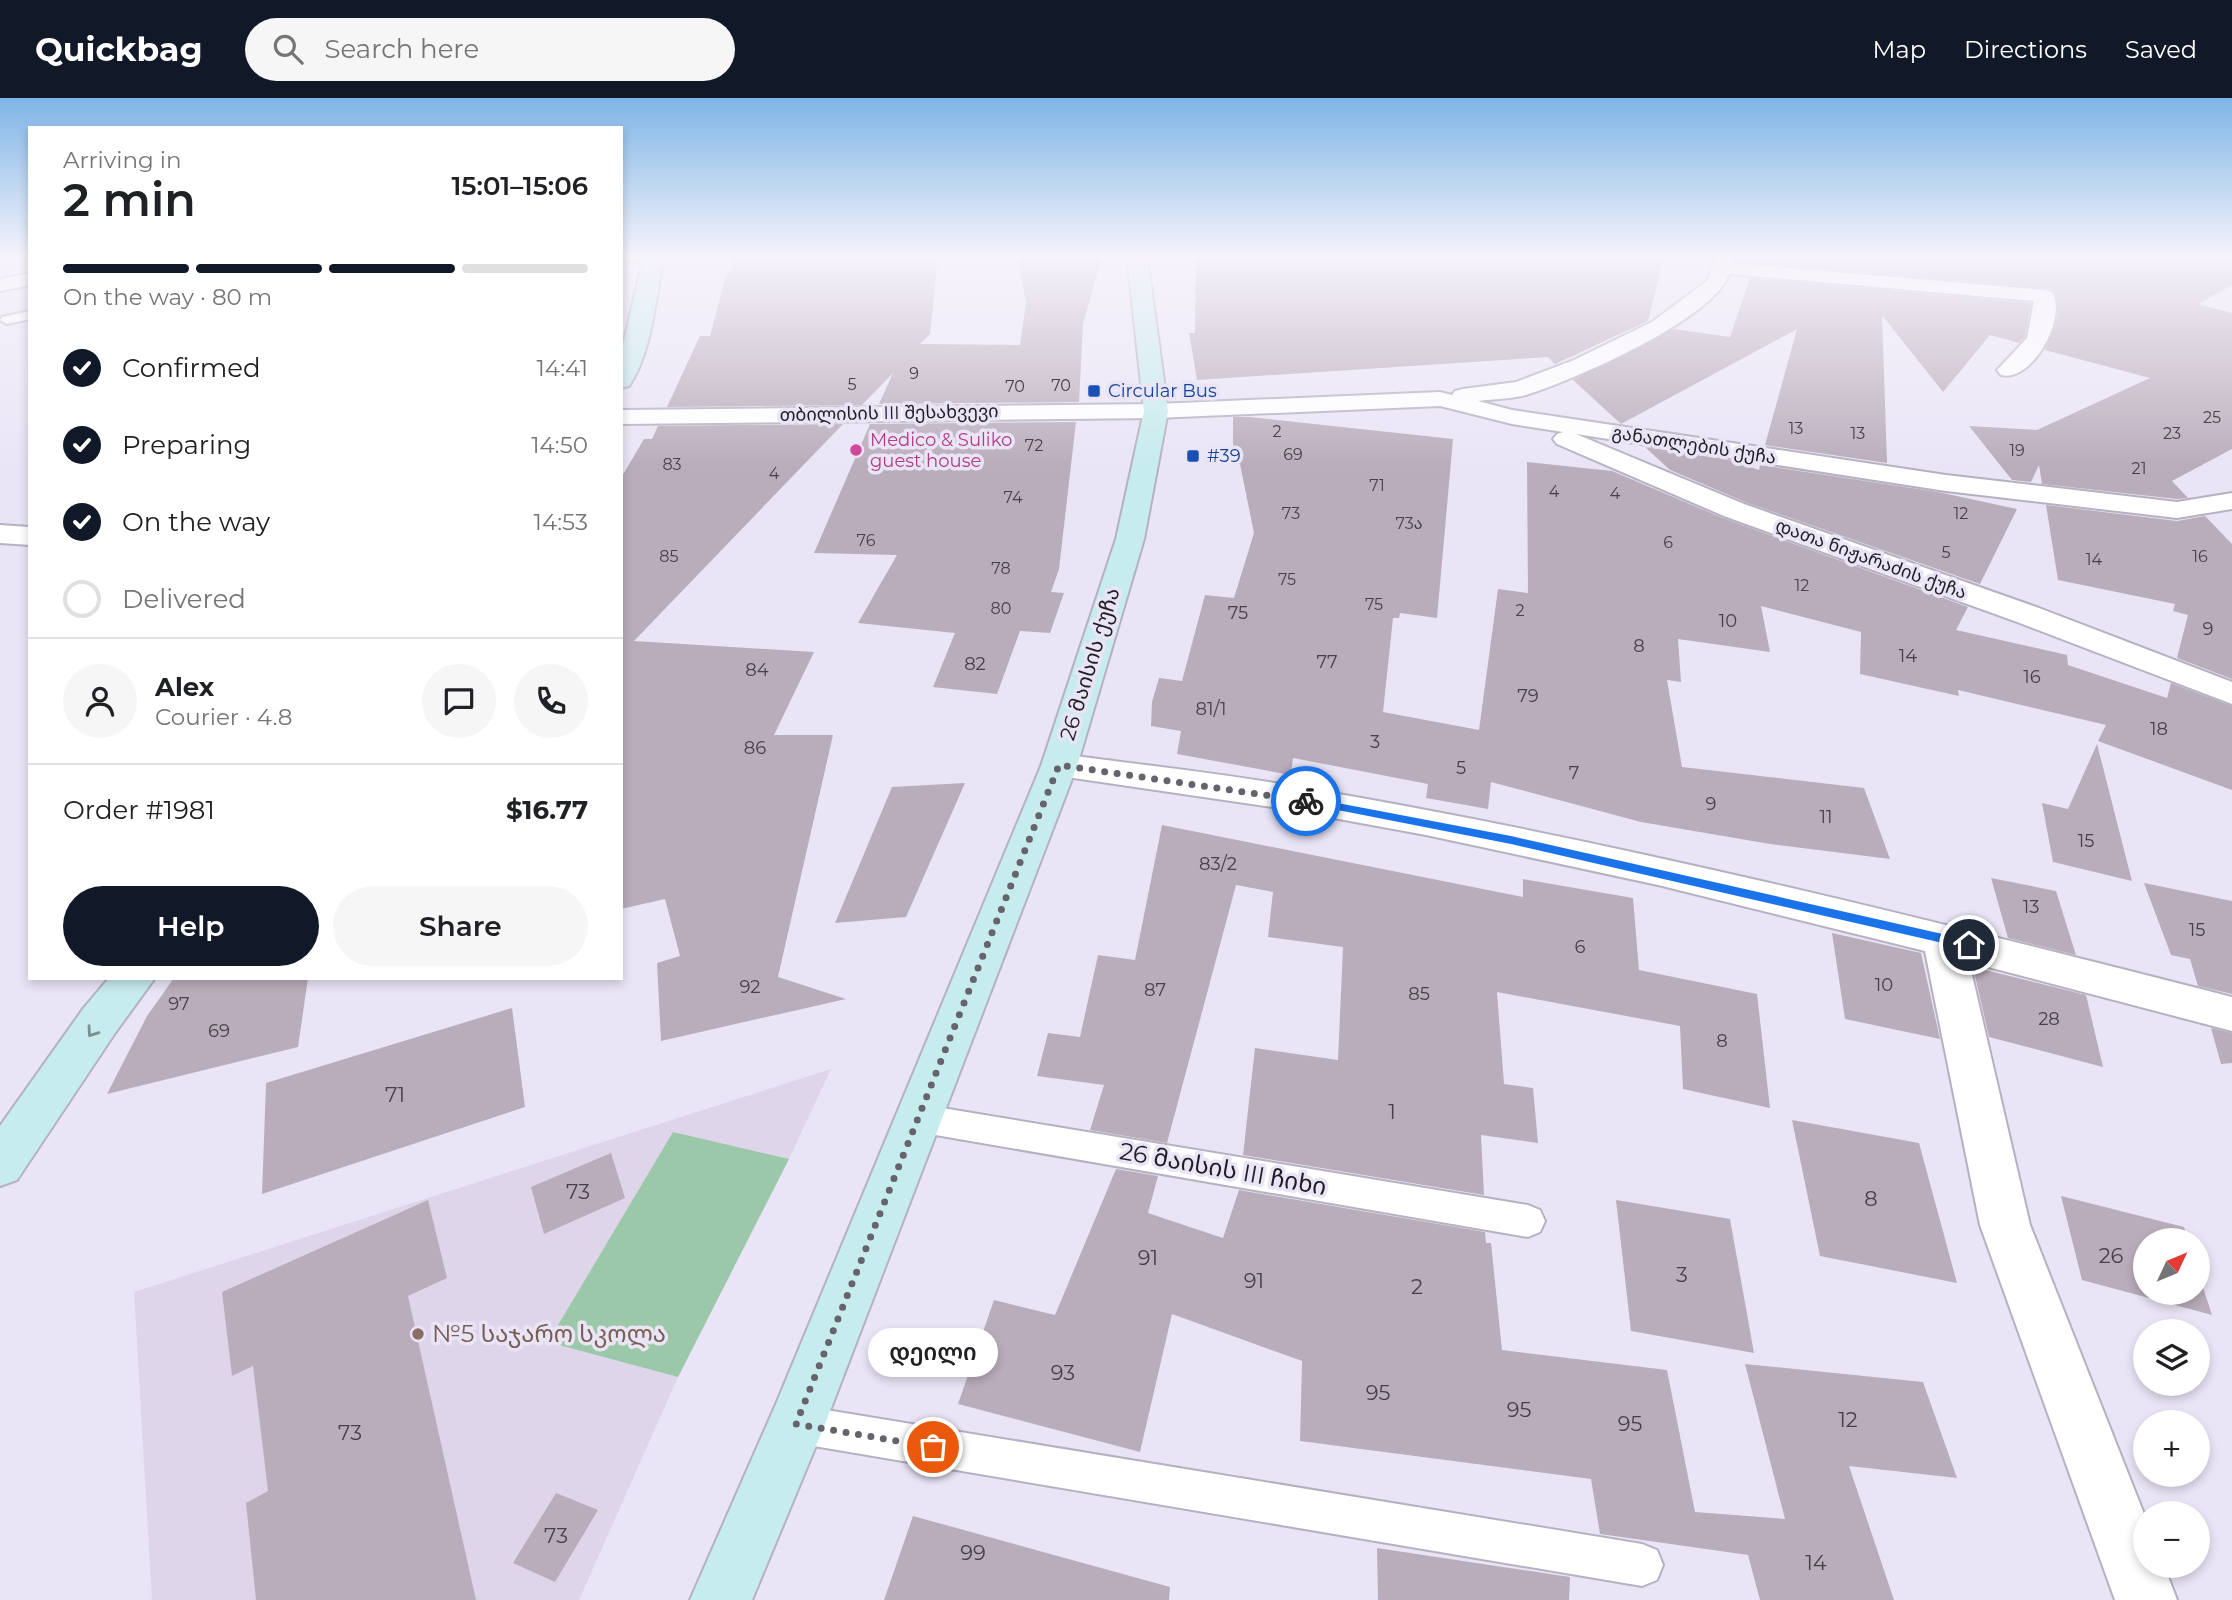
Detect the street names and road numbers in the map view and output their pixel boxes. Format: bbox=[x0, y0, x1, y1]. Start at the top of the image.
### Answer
street label: თბილისის III შესახვევი bbox=[779, 400, 999, 426]
street label: განათლების ქუჩა bbox=[1610, 421, 1778, 469]
street label: დათა ნიჟარაძის ქუჩა bbox=[1772, 514, 1970, 604]
street label: 26 მაისის ქუჩა bbox=[1054, 584, 1125, 743]
street label: 26 მაისის III ჩიხი bbox=[1117, 1136, 1329, 1201]

